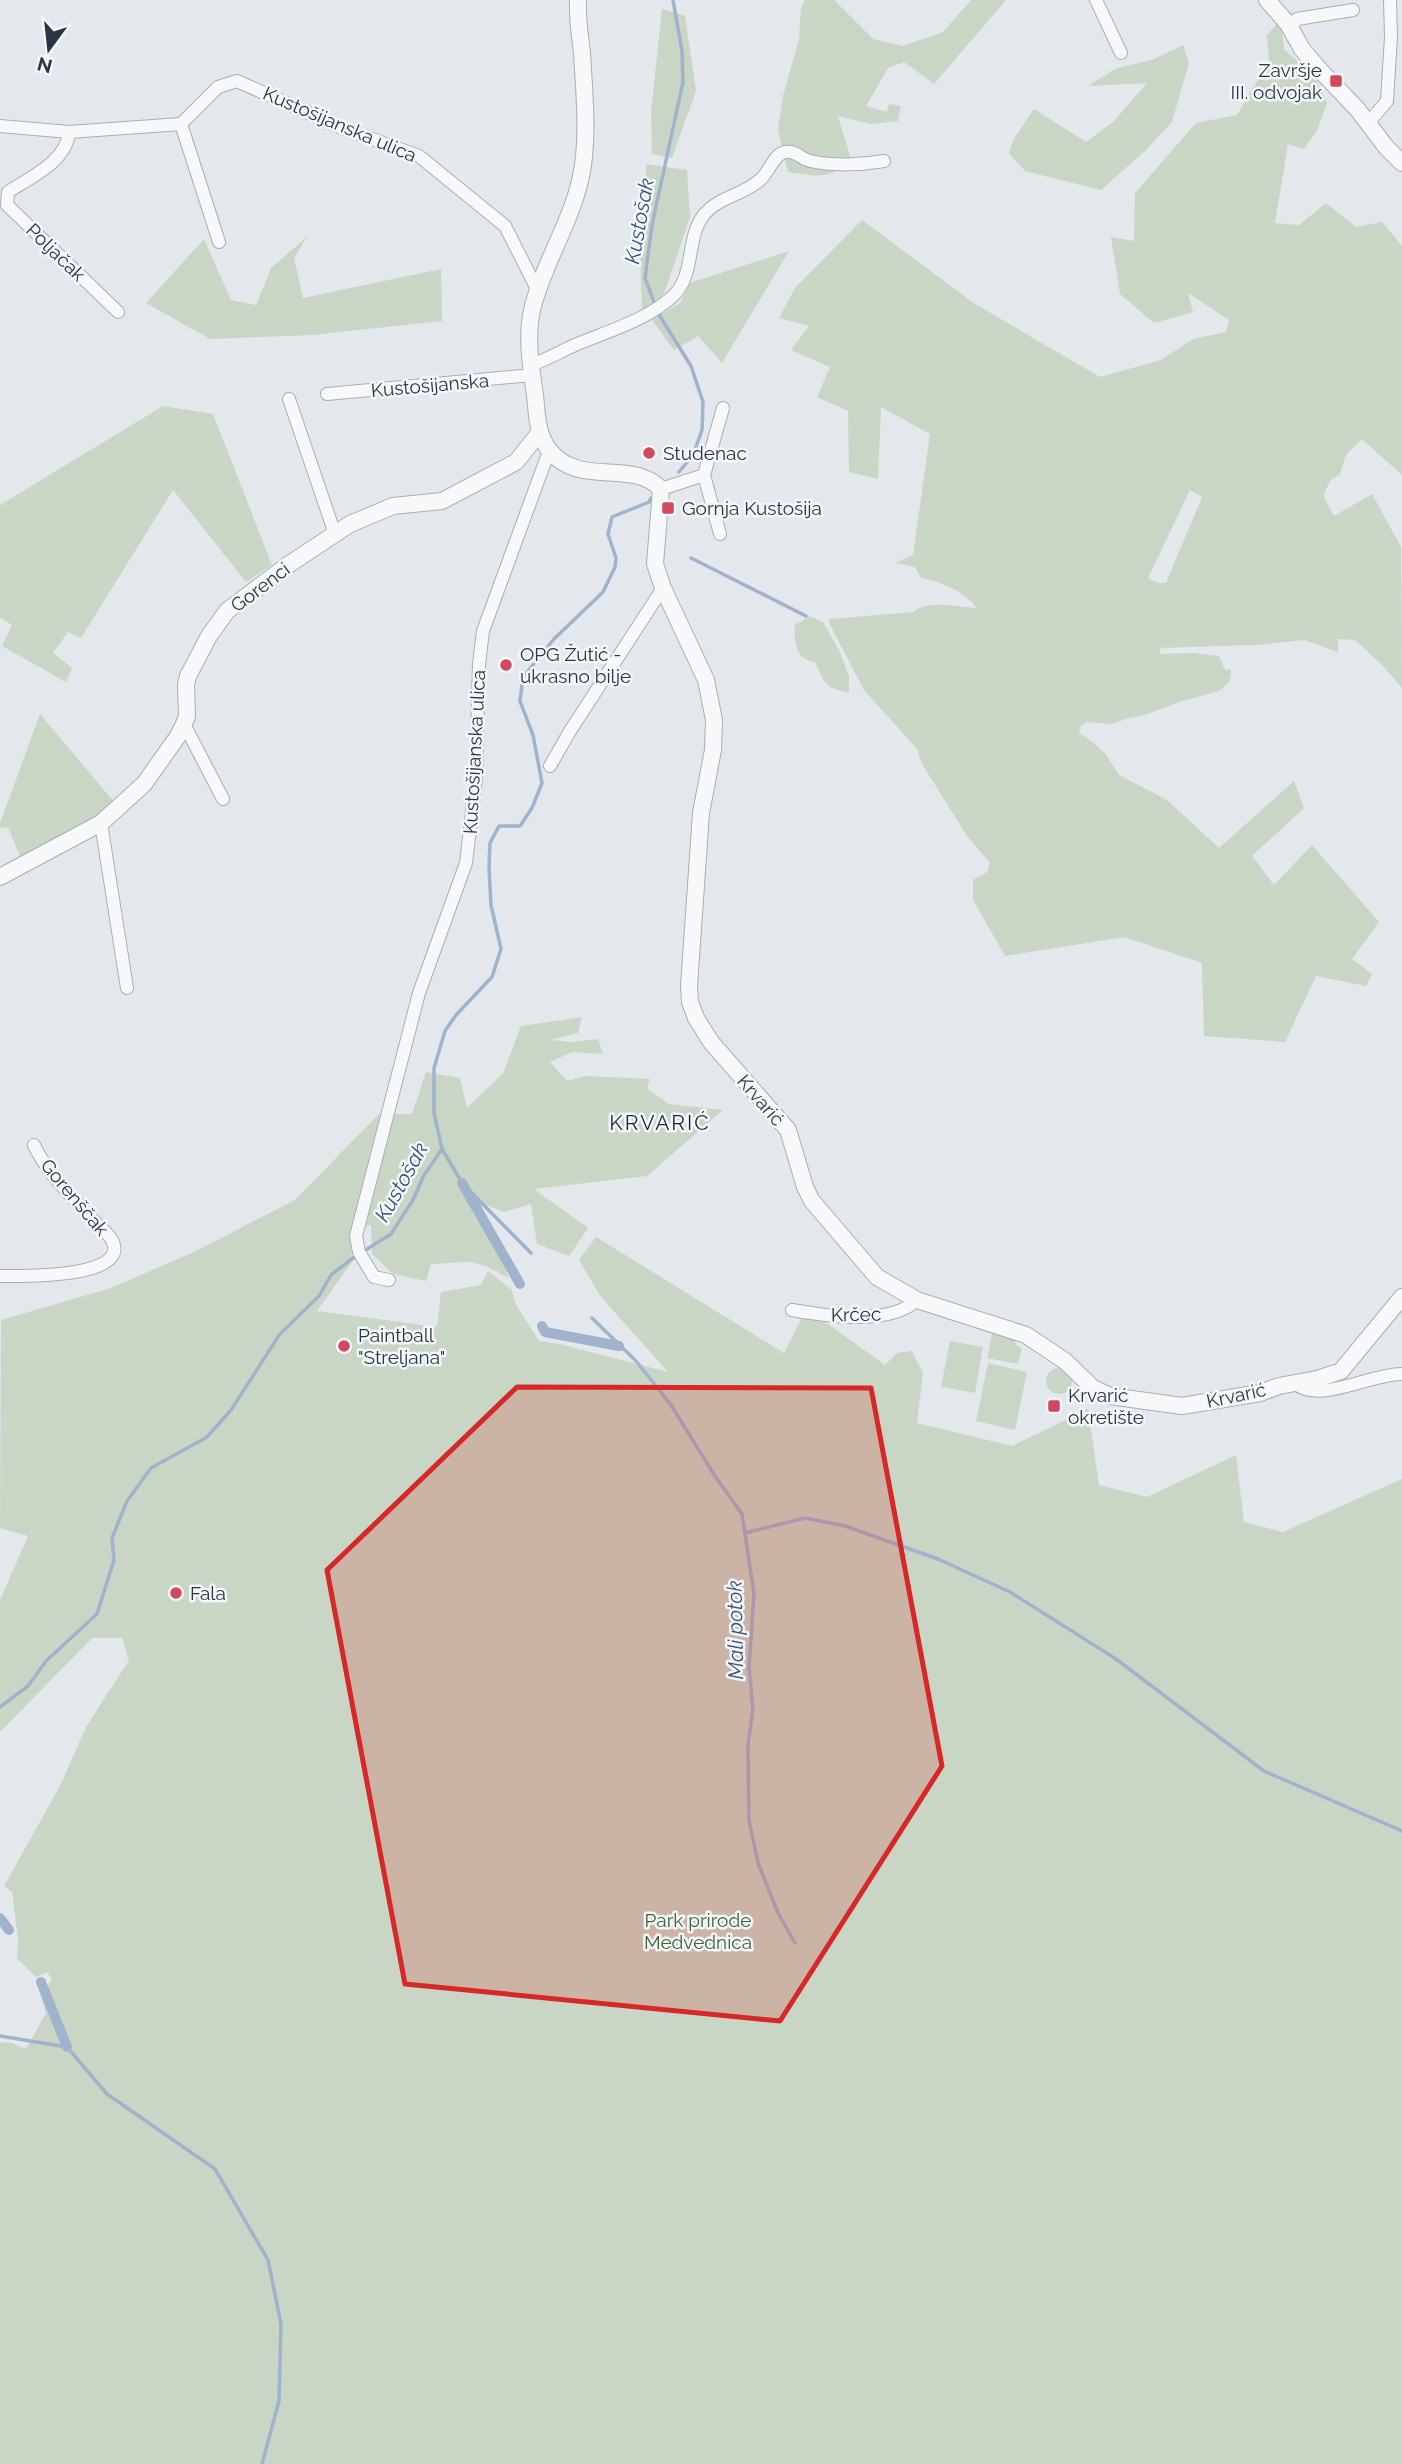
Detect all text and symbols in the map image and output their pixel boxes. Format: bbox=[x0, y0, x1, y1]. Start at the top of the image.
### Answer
north arrow bbox=[14, 14, 84, 84]
text: N bbox=[35, 53, 54, 78]
place label: Završje III. odvojak bbox=[1231, 59, 1322, 103]
marker: Završje III. odvojak bbox=[1328, 73, 1344, 89]
street label: Kustošijanska ulica bbox=[260, 82, 420, 166]
water label: Kustošak bbox=[619, 176, 659, 266]
street label: Poljačak bbox=[22, 219, 90, 285]
street label: Kustošijanska bbox=[370, 369, 490, 401]
place label: Studenac bbox=[663, 442, 747, 464]
marker: Studenac bbox=[641, 445, 657, 461]
place label: Gornja Kustošija bbox=[682, 497, 822, 519]
marker: Gornja Kustošija bbox=[660, 500, 676, 516]
street label: Gorenci bbox=[226, 558, 294, 616]
place label: OPG Žutić - ukrasno bilje bbox=[520, 643, 631, 687]
marker: OPG Žutić - ukrasno bilje bbox=[498, 657, 514, 673]
street label: Kustošijanska ulica bbox=[459, 669, 489, 835]
street label: Krvarić bbox=[733, 1070, 789, 1130]
district label: KRVARIĆ bbox=[609, 1110, 711, 1135]
water label: Kustošak bbox=[369, 1138, 433, 1226]
street label: Gorenščak bbox=[37, 1154, 113, 1240]
street label: Krčec bbox=[831, 1303, 881, 1325]
place label: Paintball "Streljana" bbox=[358, 1324, 445, 1368]
marker: Paintball "Streljana" bbox=[336, 1338, 352, 1354]
street label: Krvarić bbox=[1204, 1378, 1268, 1412]
place label: Krvarić okretište bbox=[1068, 1384, 1144, 1428]
marker: Krvarić okretište bbox=[1046, 1398, 1062, 1414]
water label: Mali potok bbox=[722, 1580, 748, 1680]
place label: Fala bbox=[190, 1582, 226, 1604]
marker: Fala bbox=[168, 1585, 184, 1601]
park label: Park prirode Medvednica bbox=[644, 1909, 752, 1953]

